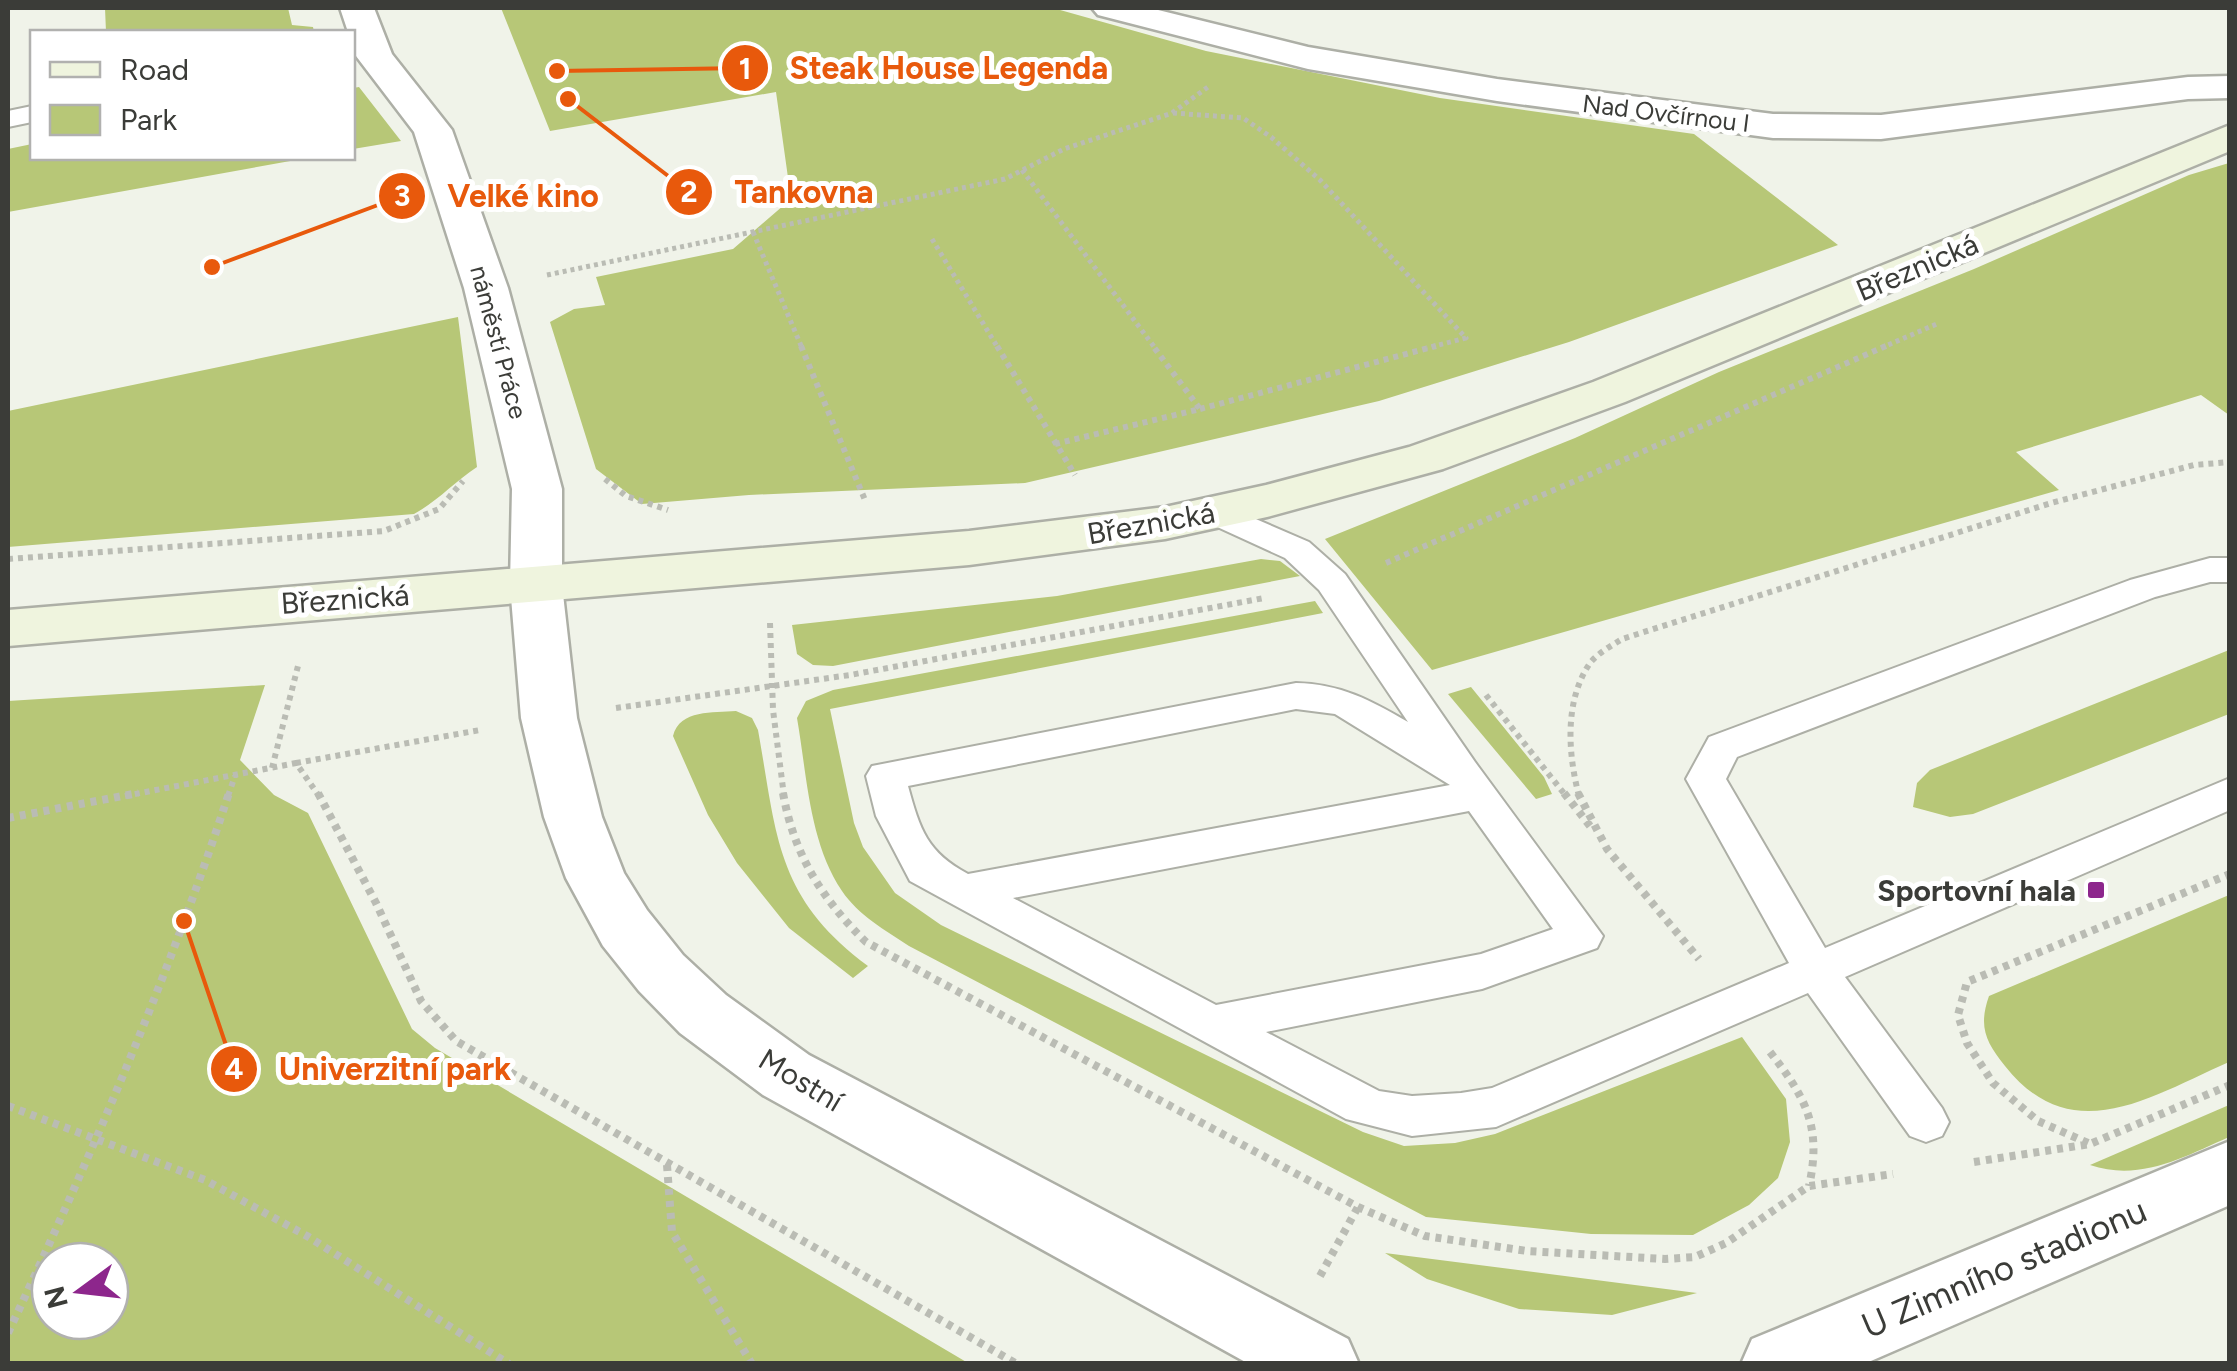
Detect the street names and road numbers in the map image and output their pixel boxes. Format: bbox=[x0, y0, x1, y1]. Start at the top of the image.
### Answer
street label: Nad Ovčírnou I bbox=[1581, 88, 1751, 138]
street label: Březnická bbox=[1850, 225, 1984, 309]
street label: náměstí Práce bbox=[464, 262, 534, 422]
street label: Březnická bbox=[1084, 494, 1218, 552]
street label: Březnická bbox=[279, 576, 411, 622]
street label: Mostní bbox=[752, 1040, 852, 1121]
street label: U Zimního stadionu bbox=[1855, 1189, 2153, 1347]

